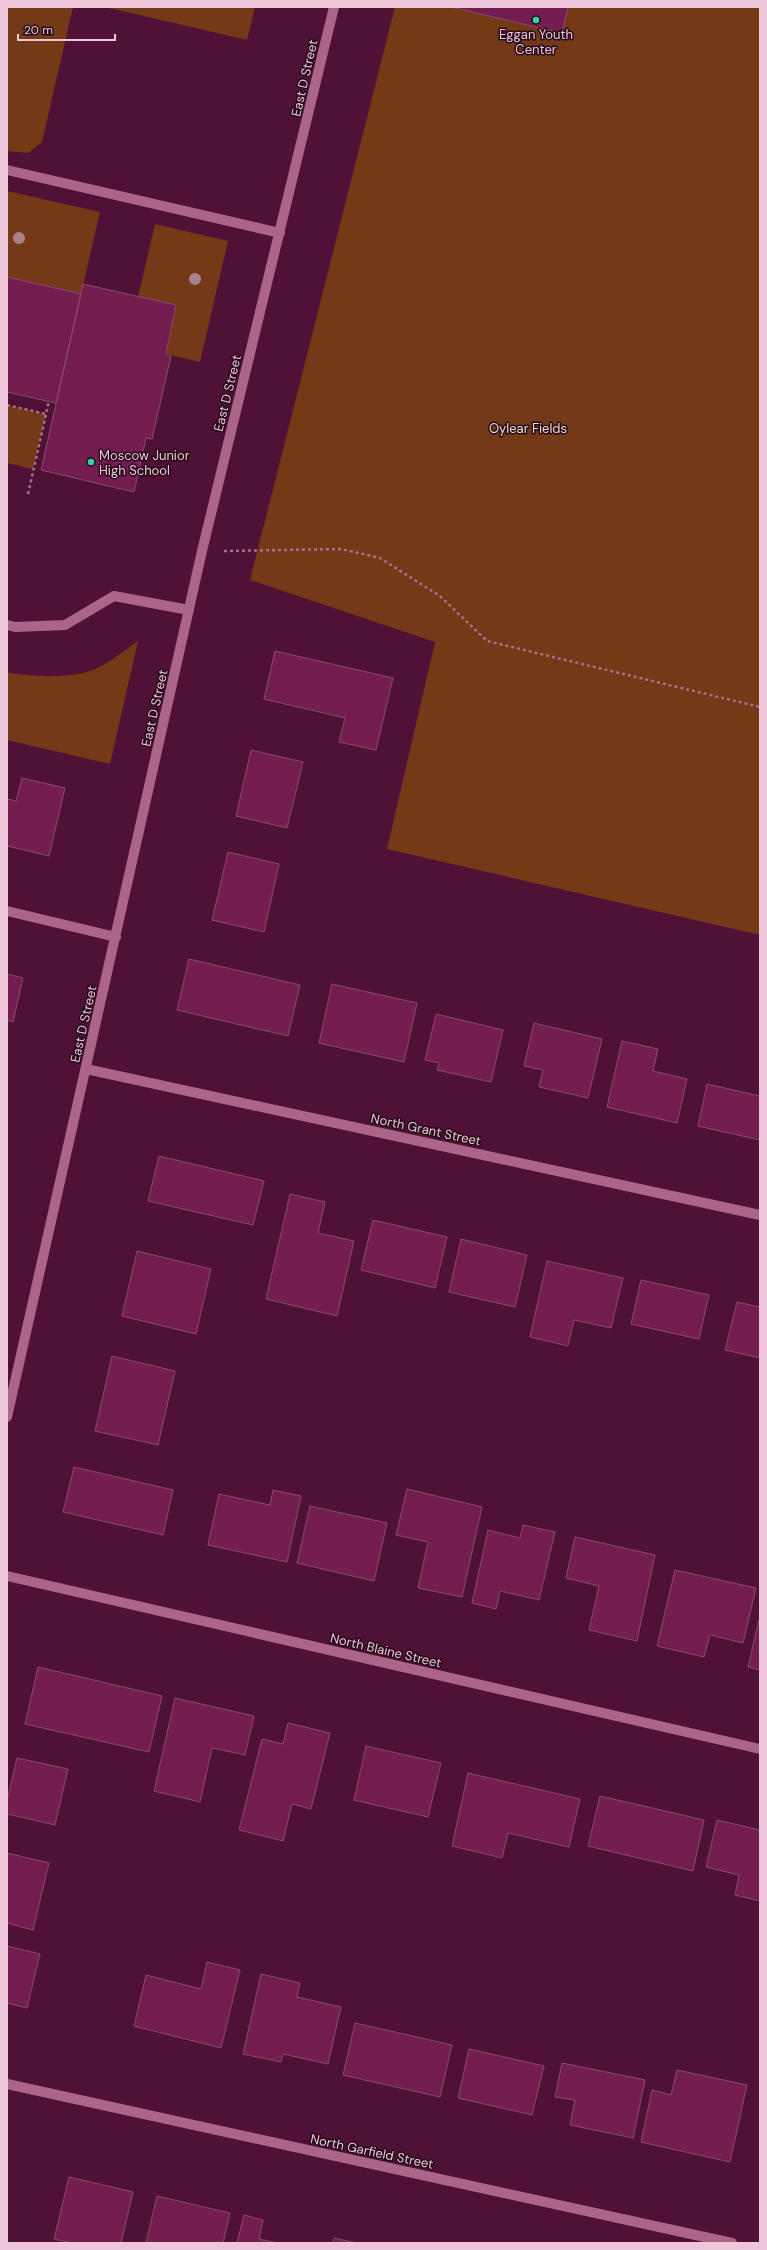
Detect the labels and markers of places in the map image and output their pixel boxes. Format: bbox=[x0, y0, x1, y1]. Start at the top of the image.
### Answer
marker: Eggan Youth Center bbox=[531, 15, 541, 25]
place label: Eggan Youth Center bbox=[499, 26, 573, 58]
place label: Moscow Junior High School bbox=[99, 447, 190, 479]
marker: Moscow Junior High School bbox=[86, 457, 96, 467]

